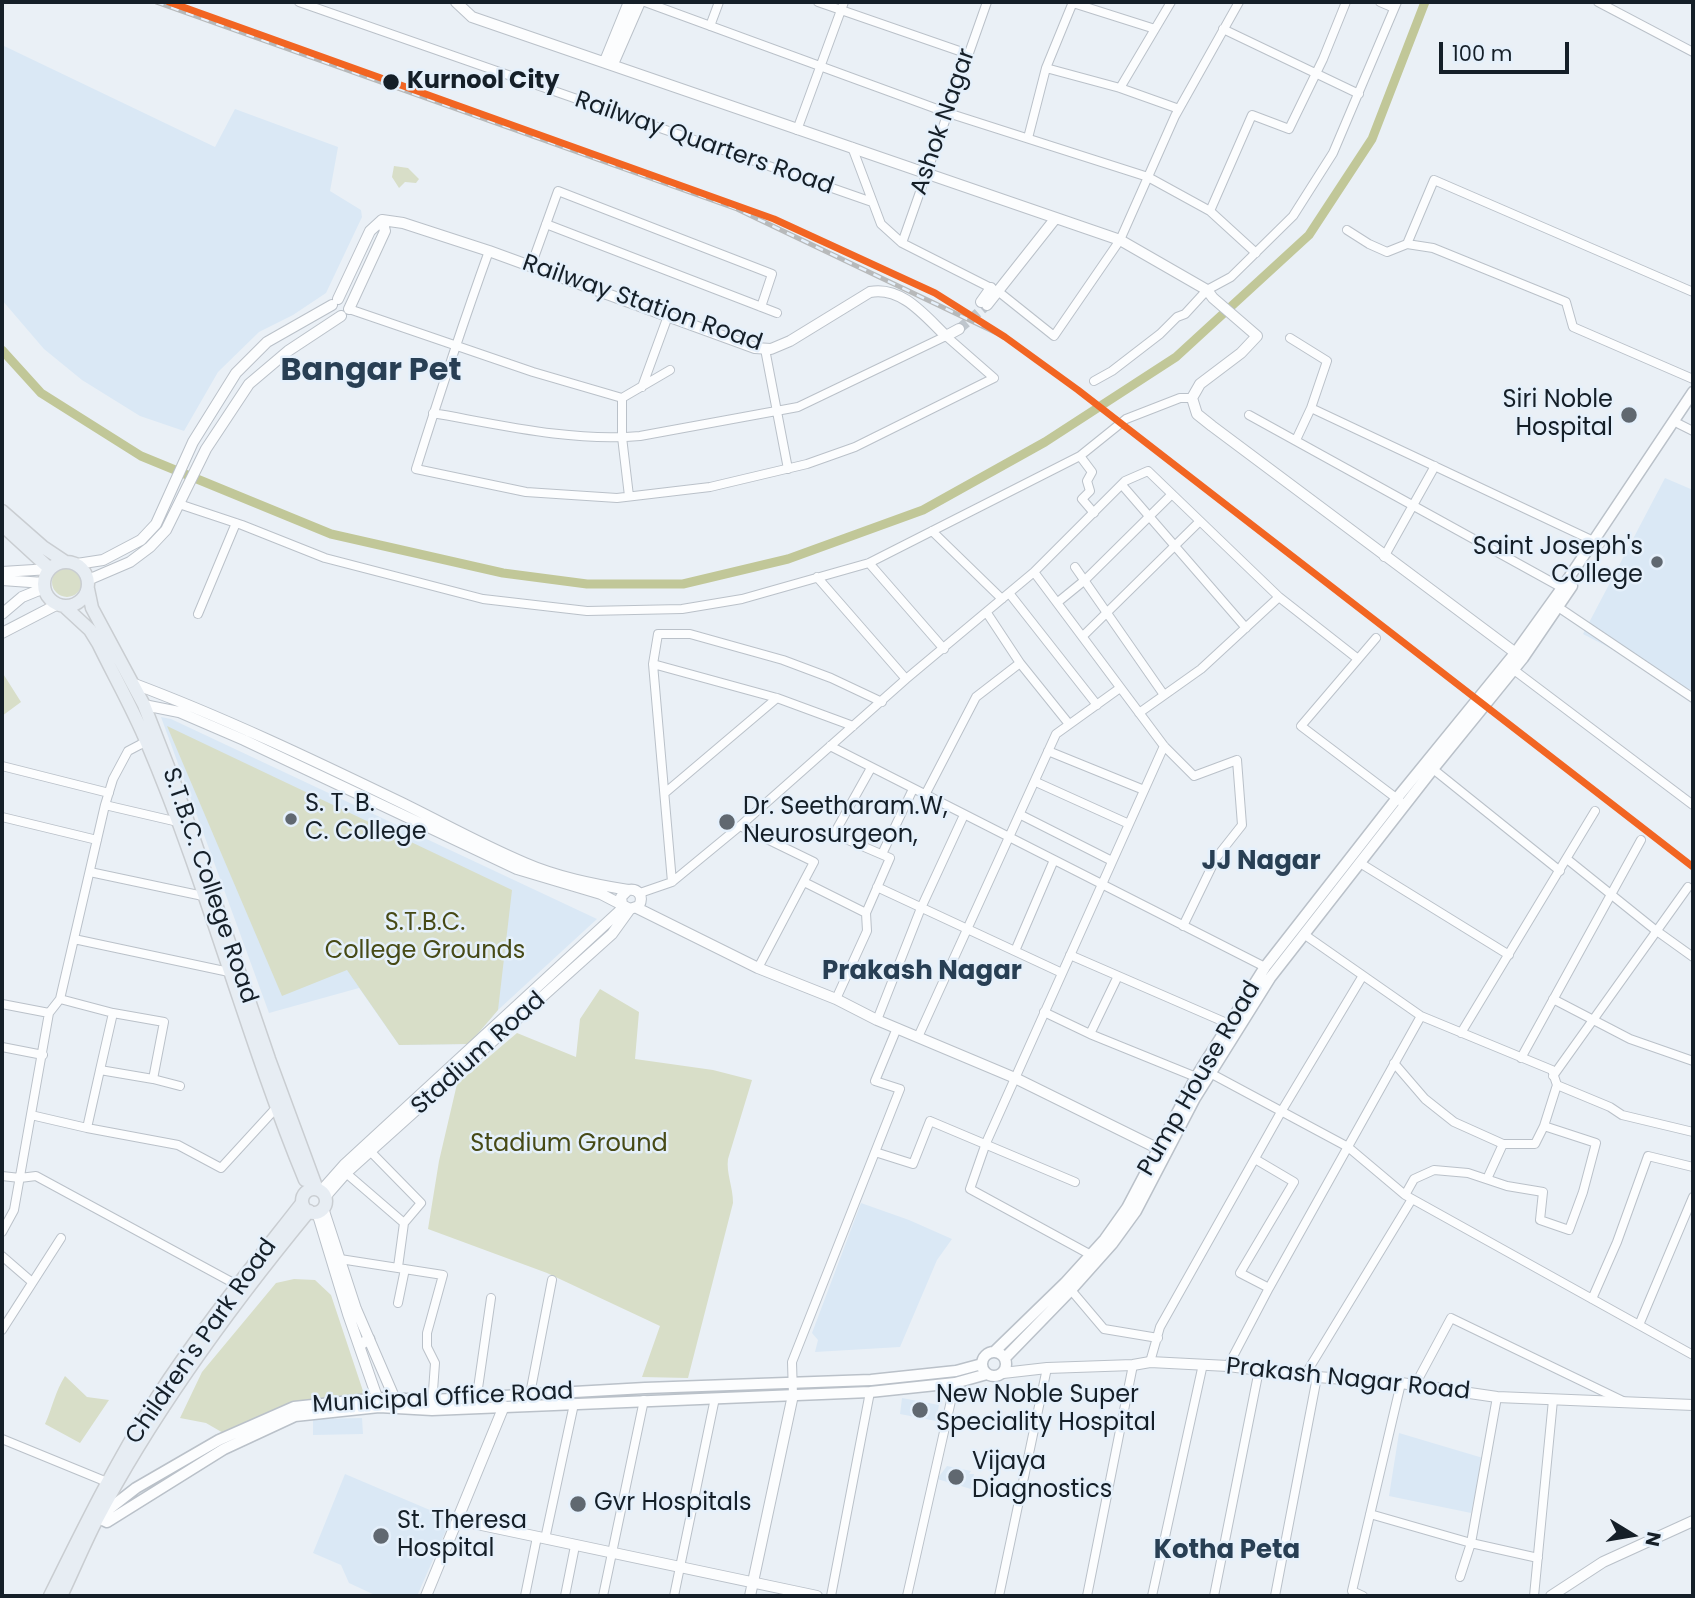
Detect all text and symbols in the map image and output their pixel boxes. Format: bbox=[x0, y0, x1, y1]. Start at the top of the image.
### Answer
scale bar bbox=[1443, 28, 1572, 72]
text: 100 m bbox=[1452, 39, 1512, 68]
street label: Ashok Nagar bbox=[906, 45, 982, 199]
place label: Kurnool City bbox=[407, 68, 559, 96]
marker: Kurnool City bbox=[381, 72, 401, 92]
street label: Railway Quarters Road bbox=[571, 86, 837, 202]
street label: Railway Station Road bbox=[518, 249, 766, 359]
district label: Bangar Pet bbox=[281, 353, 461, 391]
place label: Siri Noble Hospital bbox=[1503, 387, 1613, 443]
marker: Siri Noble Hospital bbox=[1619, 405, 1639, 425]
place label: Saint Joseph's College bbox=[1473, 534, 1643, 590]
marker: Saint Joseph's College bbox=[1649, 554, 1665, 570]
street label: S.T.B.C. College Road bbox=[155, 764, 263, 1008]
place label: S. T. B. C. College bbox=[305, 791, 427, 847]
place label: Dr. Seetharam.W, Neurosurgeon, bbox=[743, 794, 948, 850]
marker: S. T. B. C. College bbox=[283, 811, 299, 827]
marker: Dr. Seetharam.W, Neurosurgeon, bbox=[717, 812, 737, 832]
district label: JJ Nagar bbox=[1201, 846, 1321, 878]
park label: S.T.B.C. College Grounds bbox=[325, 910, 525, 966]
district label: Prakash Nagar bbox=[822, 956, 1022, 988]
street label: Pump House Road bbox=[1132, 976, 1268, 1182]
street label: Stadium Road bbox=[406, 986, 552, 1122]
park label: Stadium Ground bbox=[470, 1131, 668, 1159]
street label: Children's Park Road bbox=[120, 1234, 284, 1450]
street label: Prakash Nagar Road bbox=[1225, 1353, 1471, 1407]
street label: Municipal Office Road bbox=[312, 1378, 574, 1420]
place label: New Noble Super Speciality Hospital bbox=[936, 1382, 1156, 1438]
marker: New Noble Super Speciality Hospital bbox=[910, 1400, 930, 1420]
place label: Vijaya Diagnostics bbox=[972, 1449, 1112, 1505]
marker: Vijaya Diagnostics bbox=[946, 1467, 966, 1487]
place label: Gvr Hospitals bbox=[594, 1490, 752, 1518]
marker: Gvr Hospitals bbox=[568, 1494, 588, 1514]
north arrow bbox=[1597, 1500, 1667, 1570]
place label: St. Theresa Hospital bbox=[397, 1508, 527, 1564]
marker: St. Theresa Hospital bbox=[371, 1526, 391, 1546]
text: N bbox=[1638, 1530, 1668, 1549]
district label: Kotha Peta bbox=[1154, 1535, 1300, 1567]

